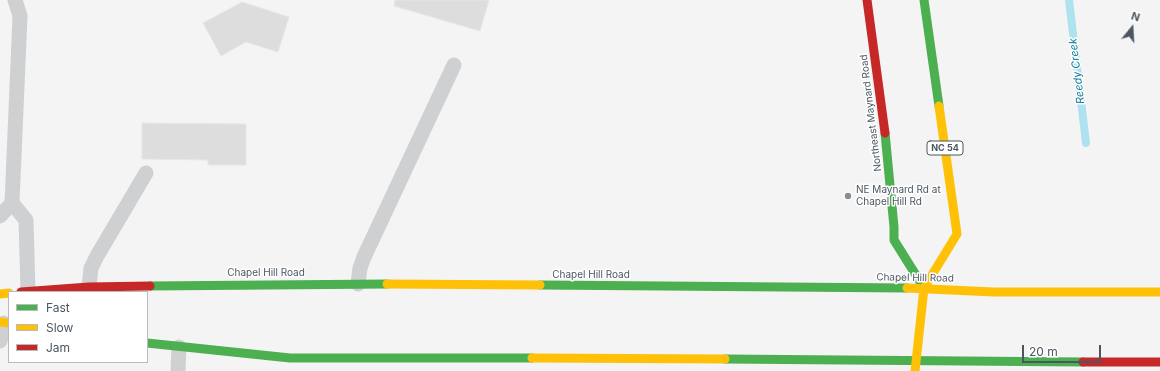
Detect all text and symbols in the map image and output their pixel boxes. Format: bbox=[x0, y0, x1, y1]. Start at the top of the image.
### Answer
north arrow bbox=[1112, 8, 1152, 48]
text: N bbox=[1130, 9, 1142, 25]
water label: Reedy Creek bbox=[1066, 37, 1088, 105]
street label: Northeast Maynard Road bbox=[858, 54, 884, 172]
road number: NC 54 bbox=[927, 141, 963, 155]
place label: NE Maynard Rd at Chapel Hill Rd bbox=[856, 184, 941, 208]
marker: NE Maynard Rd at Chapel Hill Rd bbox=[843, 191, 853, 201]
street label: Chapel Hill Road bbox=[227, 267, 305, 279]
street label: Chapel Hill Road bbox=[552, 269, 630, 281]
street label: Chapel Hill Road bbox=[876, 271, 954, 285]
legend bbox=[8, 291, 148, 363]
text: Fast bbox=[46, 300, 70, 315]
text: Slow bbox=[46, 320, 73, 335]
scale bar bbox=[1024, 337, 1103, 363]
text: Jam bbox=[46, 340, 70, 355]
text: 20 m bbox=[1029, 344, 1058, 359]

